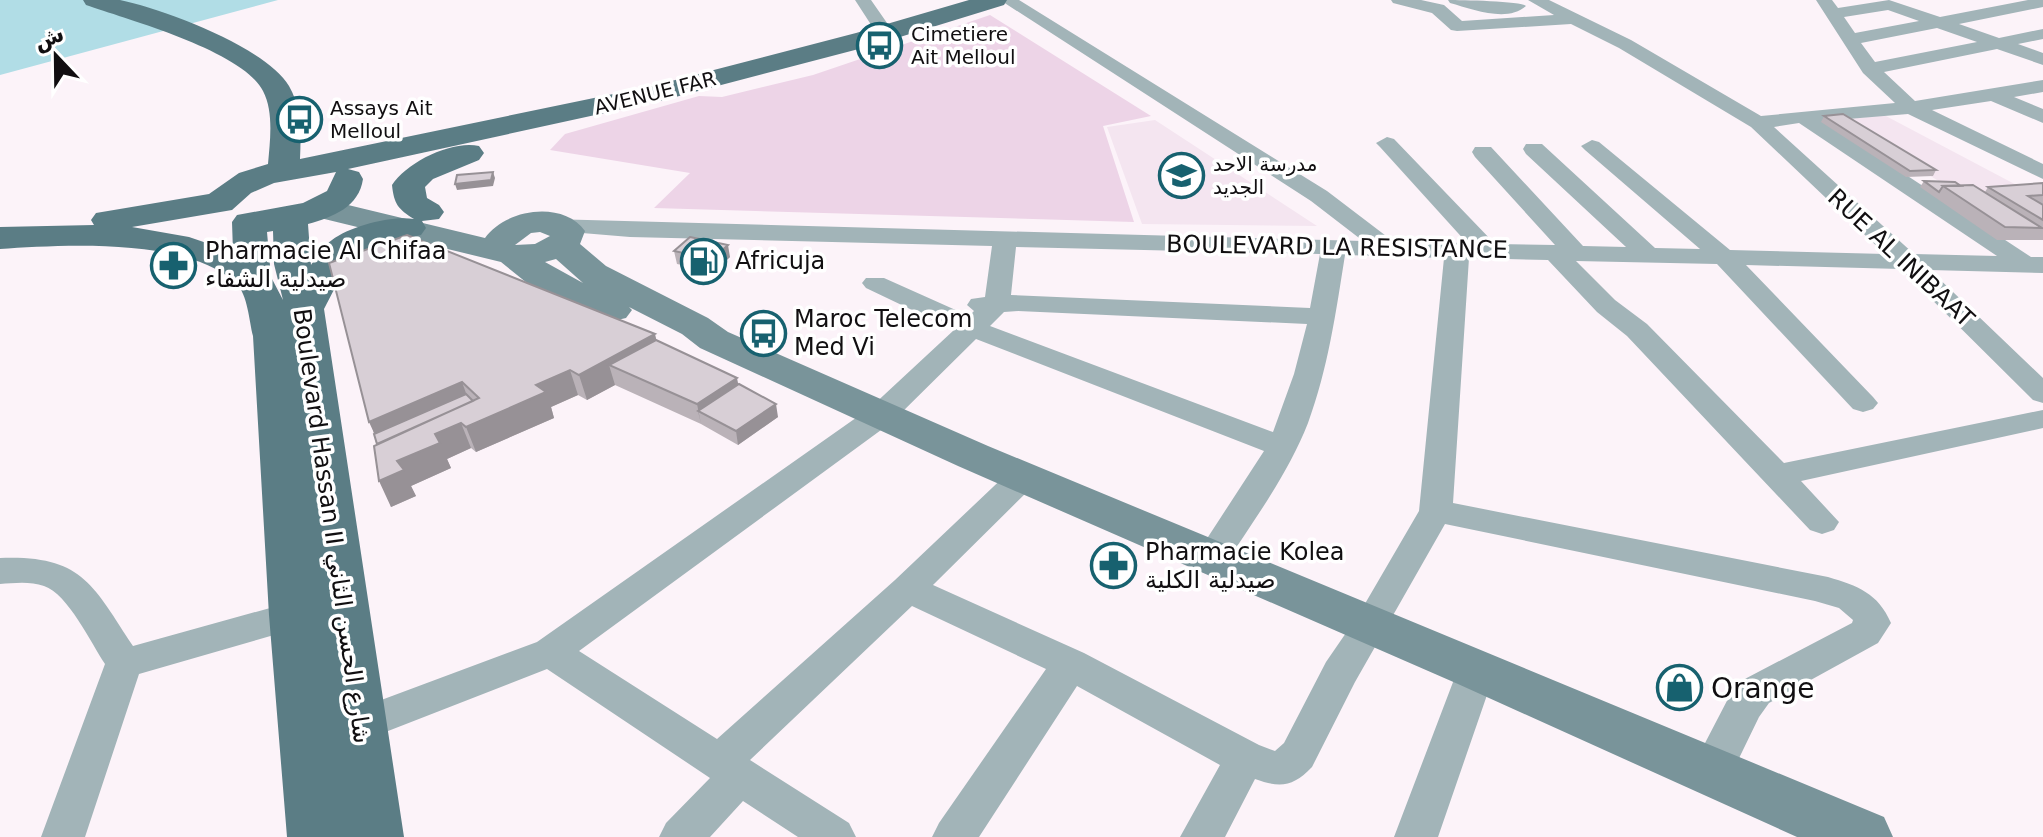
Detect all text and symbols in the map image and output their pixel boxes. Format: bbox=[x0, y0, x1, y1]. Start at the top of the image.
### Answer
north arrow bbox=[16, 16, 96, 96]
text: ش bbox=[30, 21, 67, 55]
bus stop icon: Cimetiere Ait Melloul bbox=[856, 21, 904, 69]
place label: Cimetiere Ait Melloul bbox=[911, 22, 1016, 69]
street label: AVENUE FAR bbox=[592, 66, 718, 120]
bus stop icon: Assays Ait Melloul bbox=[275, 96, 323, 144]
place label: Assays Ait Melloul bbox=[330, 96, 433, 143]
school or university icon: مدرسة الاحد الجديد bbox=[1158, 151, 1206, 199]
place label: مدرسة الاحد الجديد bbox=[1213, 152, 1318, 199]
street label: RUE AL INIBAAT bbox=[1822, 183, 1980, 333]
street label: BOULEVARD LA RESISTANCE bbox=[1166, 230, 1508, 264]
place label: Pharmacie Al Chifaa صيدلية الشفاء bbox=[205, 237, 446, 293]
fuel station icon: Africuja bbox=[680, 237, 728, 285]
pharmacy icon: Pharmacie Al Chifaa صيدلية الشفاء bbox=[150, 241, 198, 289]
place label: Africuja bbox=[735, 247, 825, 275]
place label: Maroc Telecom Med Vi bbox=[794, 305, 972, 361]
street label: Boulevard Hassan II شارع الحسن الثاني bbox=[288, 307, 376, 745]
bus stop icon: Maroc Telecom Med Vi bbox=[739, 309, 787, 357]
place label: Pharmacie Kolea صيدلية الكلية bbox=[1145, 538, 1345, 594]
pharmacy icon: Pharmacie Kolea صيدلية الكلية bbox=[1090, 542, 1138, 590]
shop icon: Orange bbox=[1656, 664, 1704, 712]
place label: Orange bbox=[1711, 672, 1814, 705]

